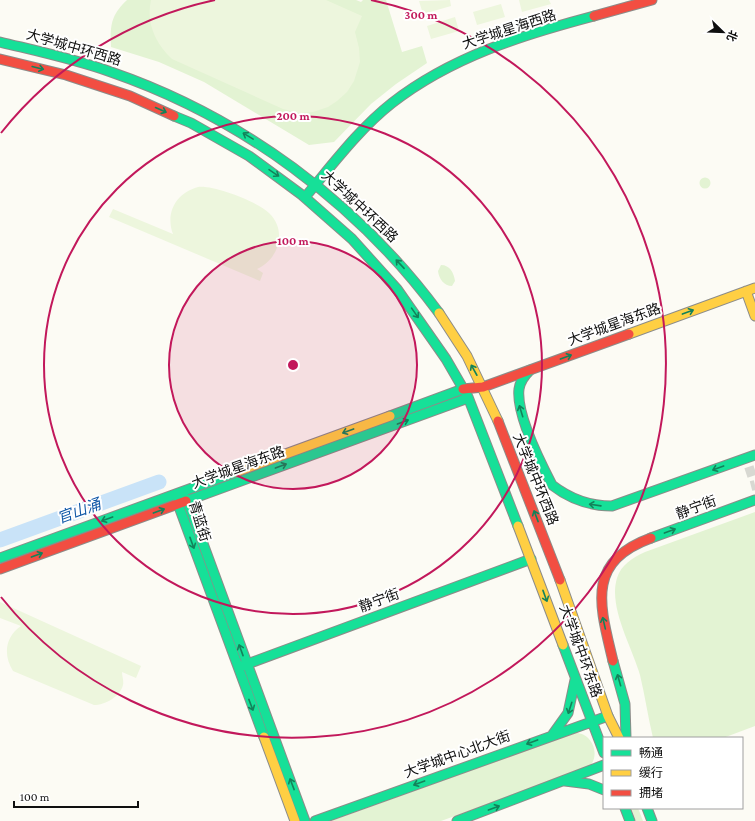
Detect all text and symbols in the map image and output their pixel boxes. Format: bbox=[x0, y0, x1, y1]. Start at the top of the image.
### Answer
street label: 大学城星海西路 bbox=[460, 6, 558, 52]
text: 300 m bbox=[405, 8, 438, 22]
north arrow bbox=[703, 12, 743, 52]
street label: 大学城中环西路 bbox=[25, 26, 123, 68]
text: 北 bbox=[725, 29, 740, 43]
one-way arrow bbox=[31, 65, 44, 72]
one-way arrow bbox=[154, 107, 166, 114]
text: 200 m bbox=[276, 109, 310, 123]
one-way arrow bbox=[242, 131, 254, 139]
street label: 大学城中环西路 bbox=[319, 167, 401, 245]
one-way arrow bbox=[269, 169, 280, 177]
text: 100 m bbox=[277, 234, 310, 248]
one-way arrow bbox=[395, 259, 405, 269]
street label: 大学城星海东路 bbox=[565, 300, 663, 348]
one-way arrow bbox=[411, 307, 420, 318]
one-way arrow bbox=[682, 308, 694, 316]
one-way arrow bbox=[560, 352, 572, 360]
centre of rings bbox=[286, 358, 300, 372]
one-way arrow bbox=[470, 364, 478, 376]
one-way arrow bbox=[517, 404, 524, 417]
one-way arrow bbox=[397, 417, 409, 425]
one-way arrow bbox=[341, 428, 354, 435]
street label: 大学城中环西路 bbox=[510, 431, 562, 527]
street label: 大学城星海东路 bbox=[189, 443, 287, 491]
one-way arrow bbox=[274, 462, 286, 470]
one-way arrow bbox=[713, 465, 725, 473]
street label: 静宁街 bbox=[674, 492, 718, 522]
water label: 官山涌 bbox=[55, 495, 105, 526]
street label: 青蓝街 bbox=[186, 499, 214, 543]
one-way arrow bbox=[589, 501, 602, 509]
one-way arrow bbox=[152, 506, 164, 514]
one-way arrow bbox=[532, 510, 540, 522]
one-way arrow bbox=[102, 515, 114, 523]
one-way arrow bbox=[663, 527, 675, 535]
one-way arrow bbox=[189, 537, 196, 550]
one-way arrow bbox=[30, 551, 42, 559]
street label: 静宁街 bbox=[357, 585, 401, 615]
one-way arrow bbox=[542, 589, 549, 602]
street label: 大学城中环东路 bbox=[557, 602, 605, 700]
one-way arrow bbox=[600, 616, 608, 629]
one-way arrow bbox=[237, 644, 245, 656]
one-way arrow bbox=[615, 674, 622, 687]
one-way arrow bbox=[247, 698, 255, 710]
one-way arrow bbox=[565, 702, 573, 714]
street label: 大学城中心北大街 bbox=[402, 727, 512, 781]
legend bbox=[603, 737, 743, 809]
one-way arrow bbox=[525, 739, 538, 746]
text: 畅通 bbox=[639, 746, 663, 760]
text: 缓行 bbox=[639, 766, 663, 780]
one-way arrow bbox=[287, 779, 295, 791]
one-way arrow bbox=[413, 780, 426, 787]
scale bar bbox=[14, 783, 138, 809]
text: 拥堵 bbox=[639, 786, 663, 800]
text: 100 m bbox=[20, 790, 50, 804]
one-way arrow bbox=[488, 803, 500, 811]

